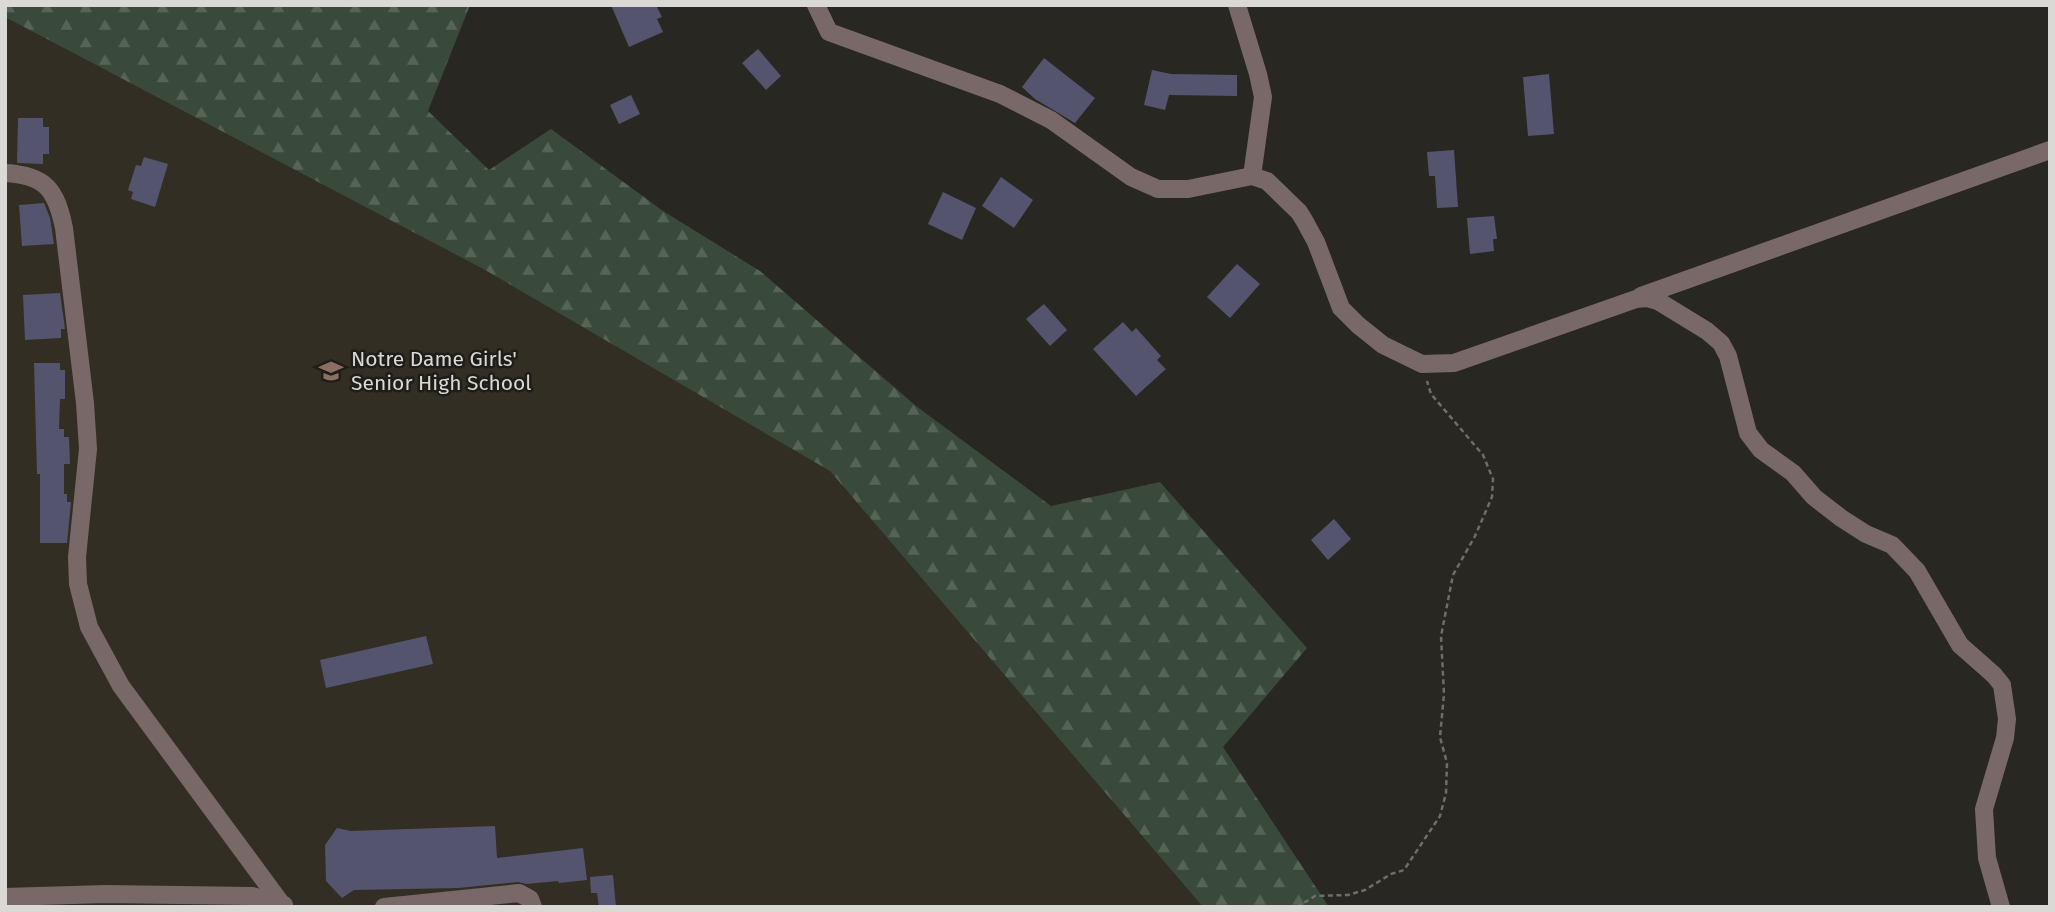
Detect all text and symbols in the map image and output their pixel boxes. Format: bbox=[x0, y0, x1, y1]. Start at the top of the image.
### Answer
place label: Notre Dame Girls' Senior High School bbox=[351, 346, 532, 396]
school or university icon: Notre Dame Girls' Senior High School bbox=[317, 357, 345, 385]

